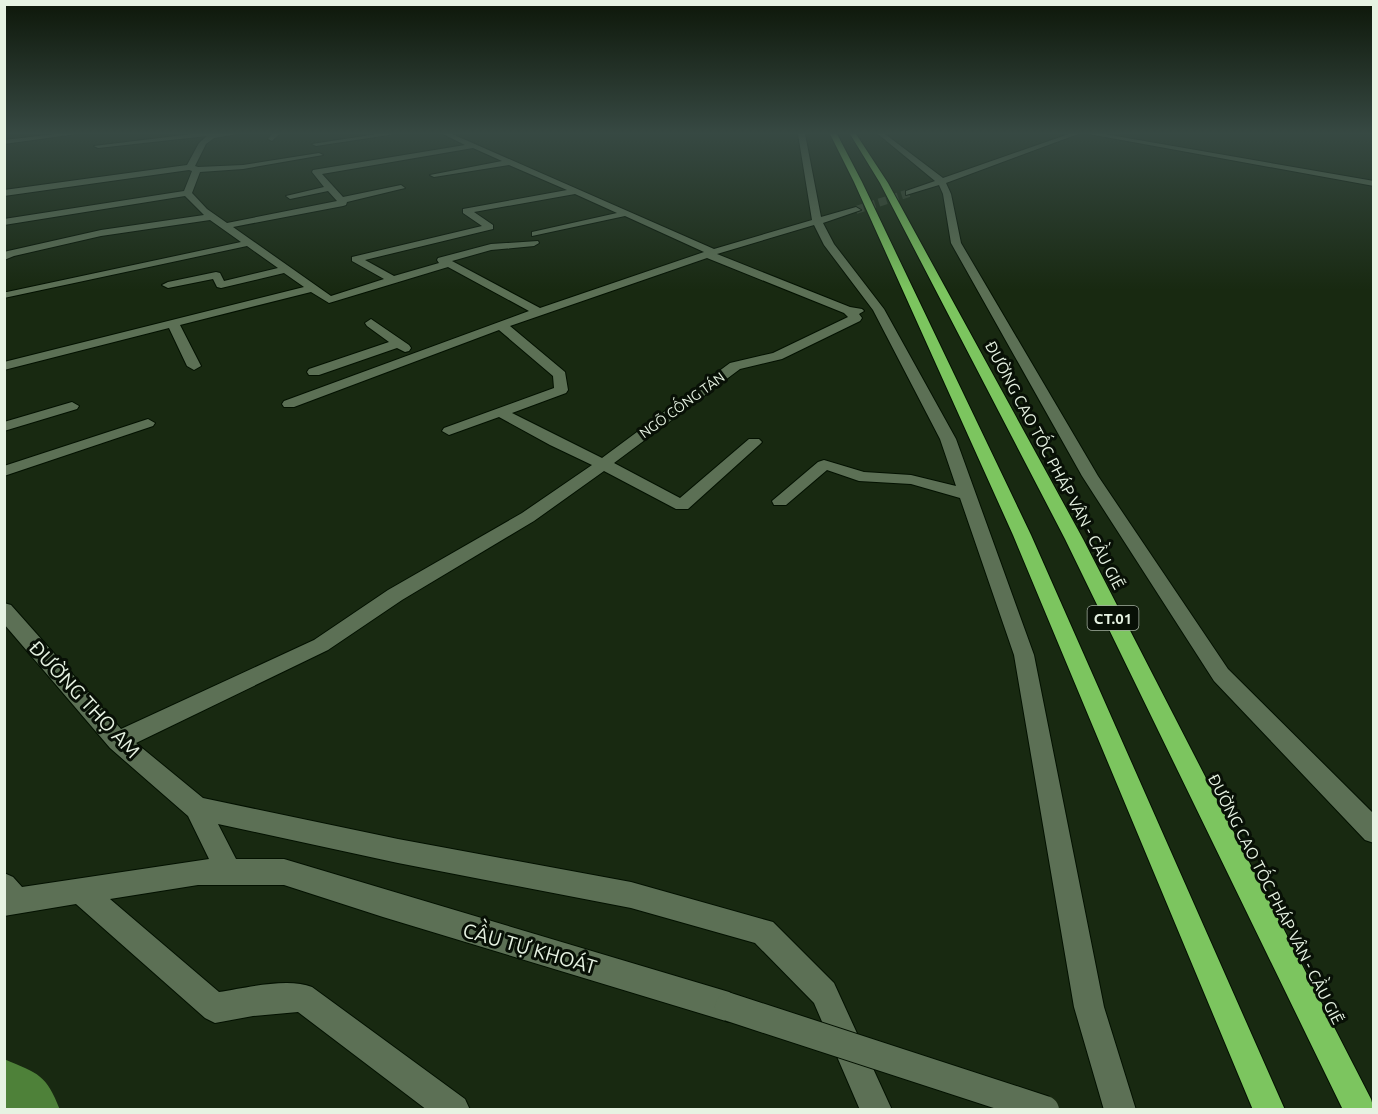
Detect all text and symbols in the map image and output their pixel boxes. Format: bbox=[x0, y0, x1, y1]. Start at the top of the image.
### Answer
street label: ĐƯỜNG CAO TỐC PHÁP VÂN - CẦU GIẼ bbox=[982, 335, 1133, 592]
street label: NGÕ CỐNG TÁN bbox=[634, 365, 728, 441]
road number: CT.01 bbox=[1088, 606, 1138, 630]
street label: ĐƯỜNG THỌ AM bbox=[25, 635, 146, 762]
street label: ĐƯỜNG CAO TỐC PHÁP VÂN - CẦU GIẼ bbox=[1205, 769, 1352, 1027]
street label: CẦU TỰ KHOÁT bbox=[460, 912, 601, 978]

